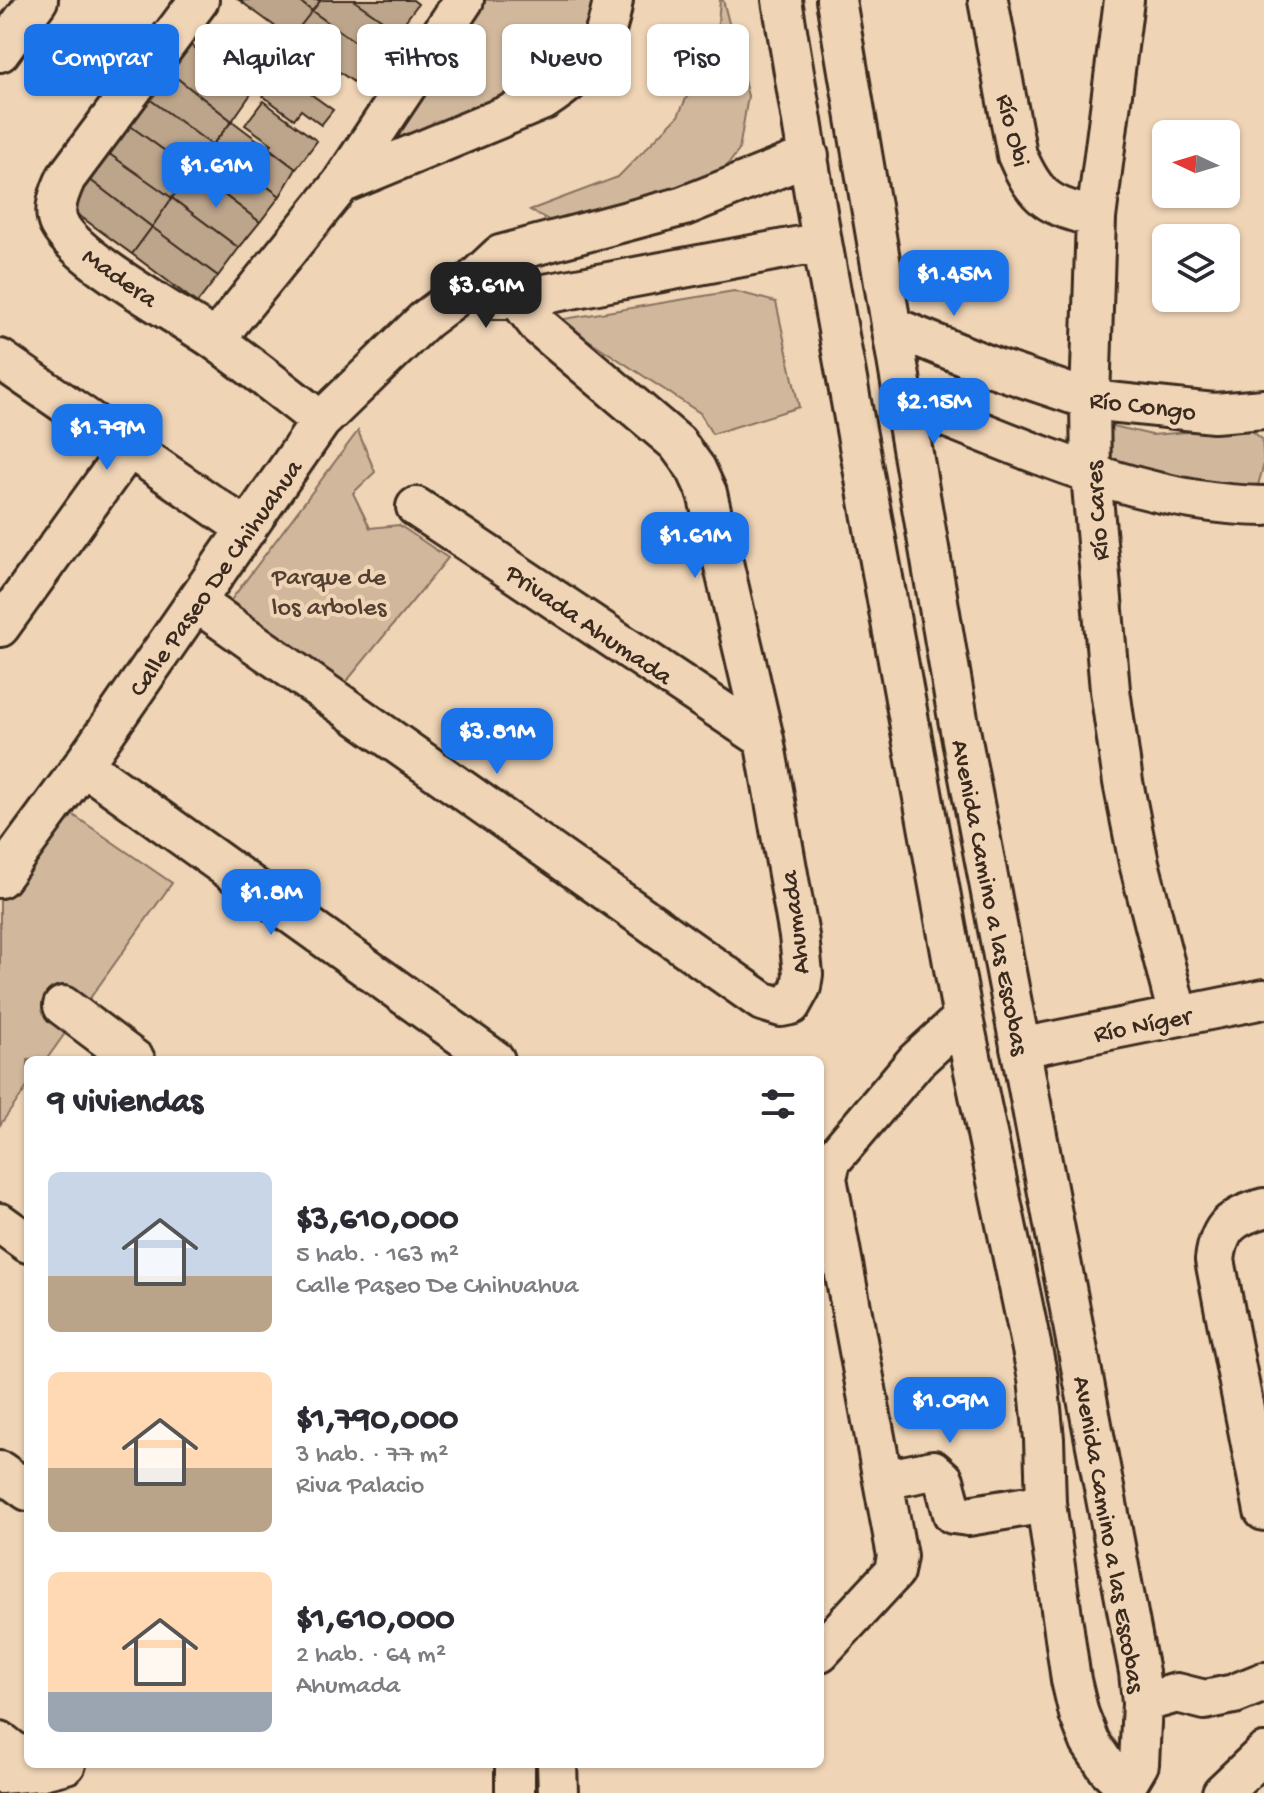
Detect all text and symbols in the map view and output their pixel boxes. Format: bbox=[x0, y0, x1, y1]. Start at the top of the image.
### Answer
chip: Comprar bbox=[24, 24, 179, 96]
chip: Alquilar bbox=[195, 24, 341, 96]
chip: Filtros bbox=[357, 24, 486, 96]
chip: Nuevo bbox=[502, 24, 631, 96]
chip: Piso bbox=[647, 24, 749, 96]
street label: Río Obi bbox=[987, 91, 1035, 171]
north arrow bbox=[1152, 120, 1240, 208]
map controls bbox=[1152, 120, 1240, 312]
pin: $1.61M bbox=[151, 142, 281, 210]
text: $1.61M bbox=[180, 152, 252, 183]
button: layers bbox=[1152, 224, 1240, 312]
street label: Madera bbox=[75, 243, 163, 318]
pin: $1.45M bbox=[889, 250, 1019, 318]
text: $1.45M bbox=[917, 260, 991, 291]
pin: $3.61M bbox=[421, 262, 551, 330]
text: $3.61M bbox=[448, 272, 524, 303]
pin: $2.15M bbox=[869, 378, 999, 446]
street label: Río Congo bbox=[1087, 387, 1198, 430]
text: $2.15M bbox=[897, 388, 971, 419]
pin: $1.79M bbox=[42, 404, 172, 472]
text: $1.79M bbox=[70, 414, 144, 445]
street label: Calle Paseo De Chihuahua bbox=[124, 454, 312, 704]
street label: Río Cares bbox=[1080, 458, 1118, 561]
pin: $1.61M bbox=[630, 512, 760, 580]
text: $1.61M bbox=[659, 522, 731, 553]
street label: Privada Ahumada bbox=[497, 559, 678, 695]
park label: Parque de los arboles bbox=[271, 564, 388, 625]
pin: $3.81M bbox=[432, 708, 562, 776]
text: $3.81M bbox=[459, 718, 535, 749]
street label: Avenida Camino a las Escobas bbox=[942, 737, 1034, 1060]
street label: Ahumada bbox=[776, 867, 819, 976]
pin: $1.8M bbox=[215, 869, 327, 937]
text: $1.8M bbox=[240, 879, 302, 910]
street label: Río Níger bbox=[1091, 1002, 1197, 1052]
icon: filters bbox=[756, 1082, 800, 1126]
text: 9 viviendas bbox=[48, 1084, 203, 1124]
text: $3,610,000 bbox=[296, 1201, 458, 1241]
icon: home bbox=[112, 1204, 208, 1300]
text: 5 hab. · 163 m² bbox=[296, 1241, 459, 1272]
text: Calle Paseo De Chihuahua bbox=[296, 1272, 578, 1303]
street label: Avenida Camino a las Escobas bbox=[1063, 1374, 1150, 1697]
pin: $1.09M bbox=[885, 1377, 1015, 1445]
text: $1.09M bbox=[912, 1387, 988, 1418]
text: $1,790,000 bbox=[296, 1401, 458, 1441]
icon: home bbox=[112, 1404, 208, 1500]
text: 3 hab. · 77 m² bbox=[296, 1441, 448, 1472]
text: Riva Palacio bbox=[296, 1472, 424, 1503]
text: $1,610,000 bbox=[296, 1601, 455, 1641]
icon: home bbox=[112, 1604, 208, 1700]
text: 2 hab. · 64 m² bbox=[296, 1641, 446, 1672]
text: Ahumada bbox=[296, 1672, 400, 1703]

